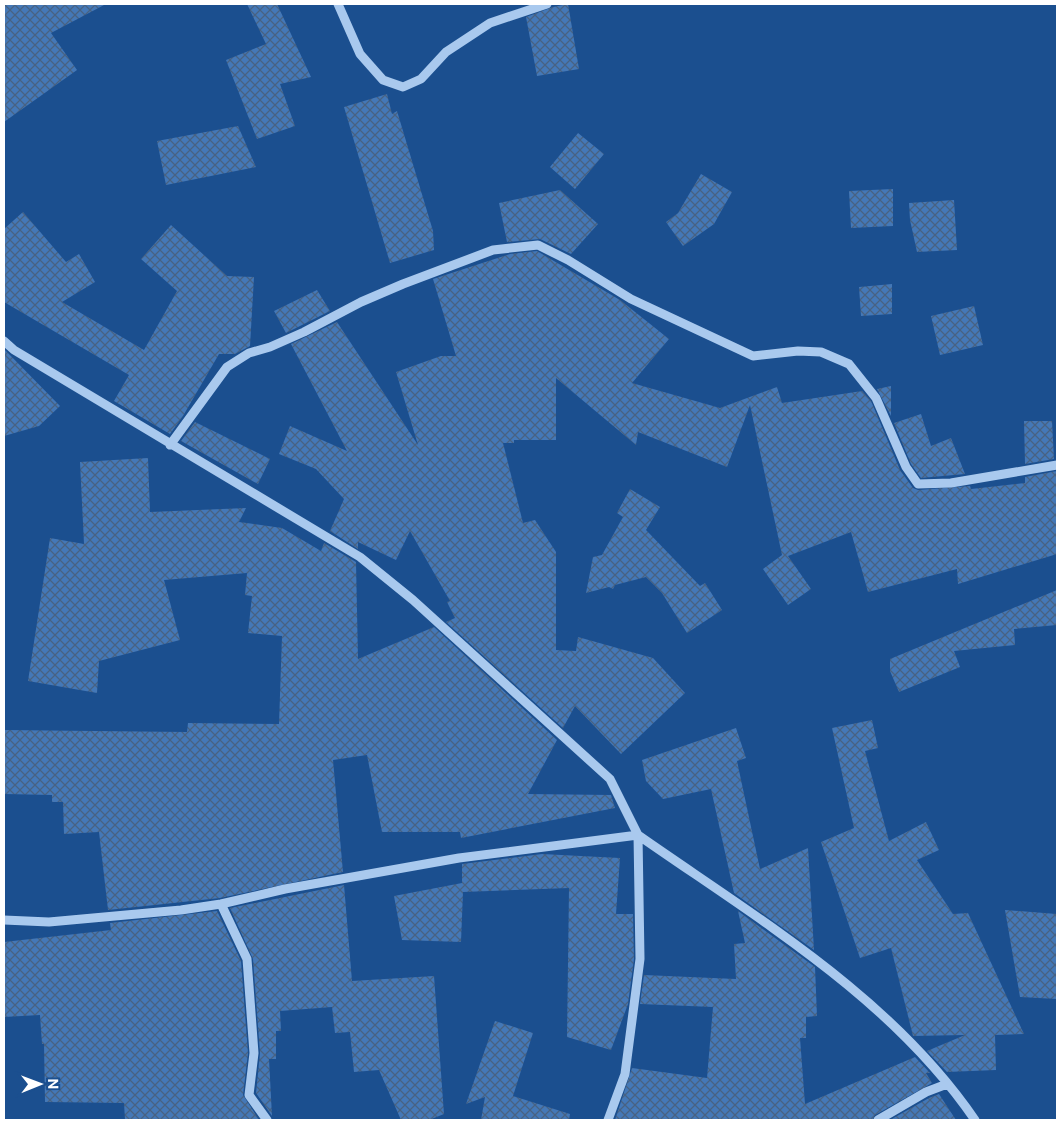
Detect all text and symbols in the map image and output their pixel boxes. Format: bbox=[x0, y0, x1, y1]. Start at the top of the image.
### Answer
north arrow bbox=[15, 1059, 65, 1109]
text: N bbox=[45, 1078, 61, 1089]

